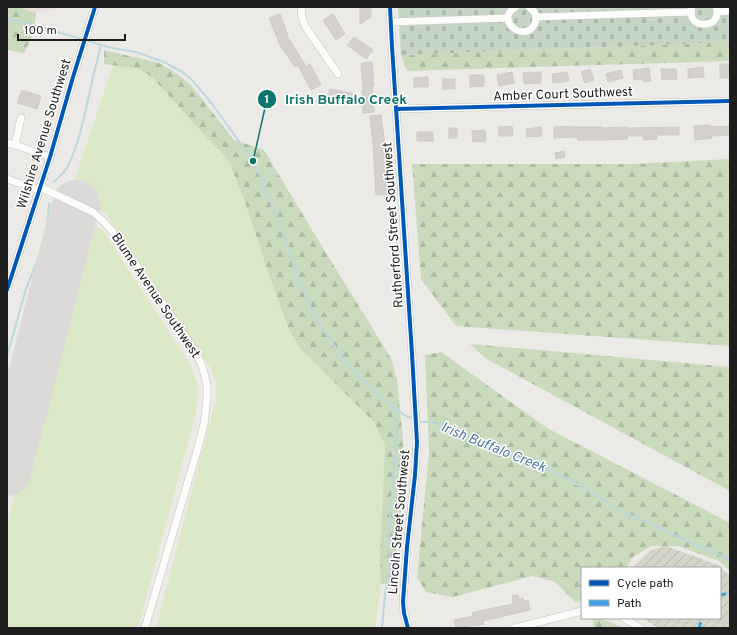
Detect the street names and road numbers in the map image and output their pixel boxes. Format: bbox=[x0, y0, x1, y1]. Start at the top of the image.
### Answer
street label: Wilshire Avenue Southwest bbox=[15, 57, 75, 211]
street label: Amber Court Southwest bbox=[493, 85, 633, 105]
street label: Rutherford Street Southwest bbox=[380, 141, 408, 308]
street label: Blume Avenue Southwest bbox=[107, 230, 203, 362]
street label: Lincoln Street Southwest bbox=[386, 449, 414, 595]

